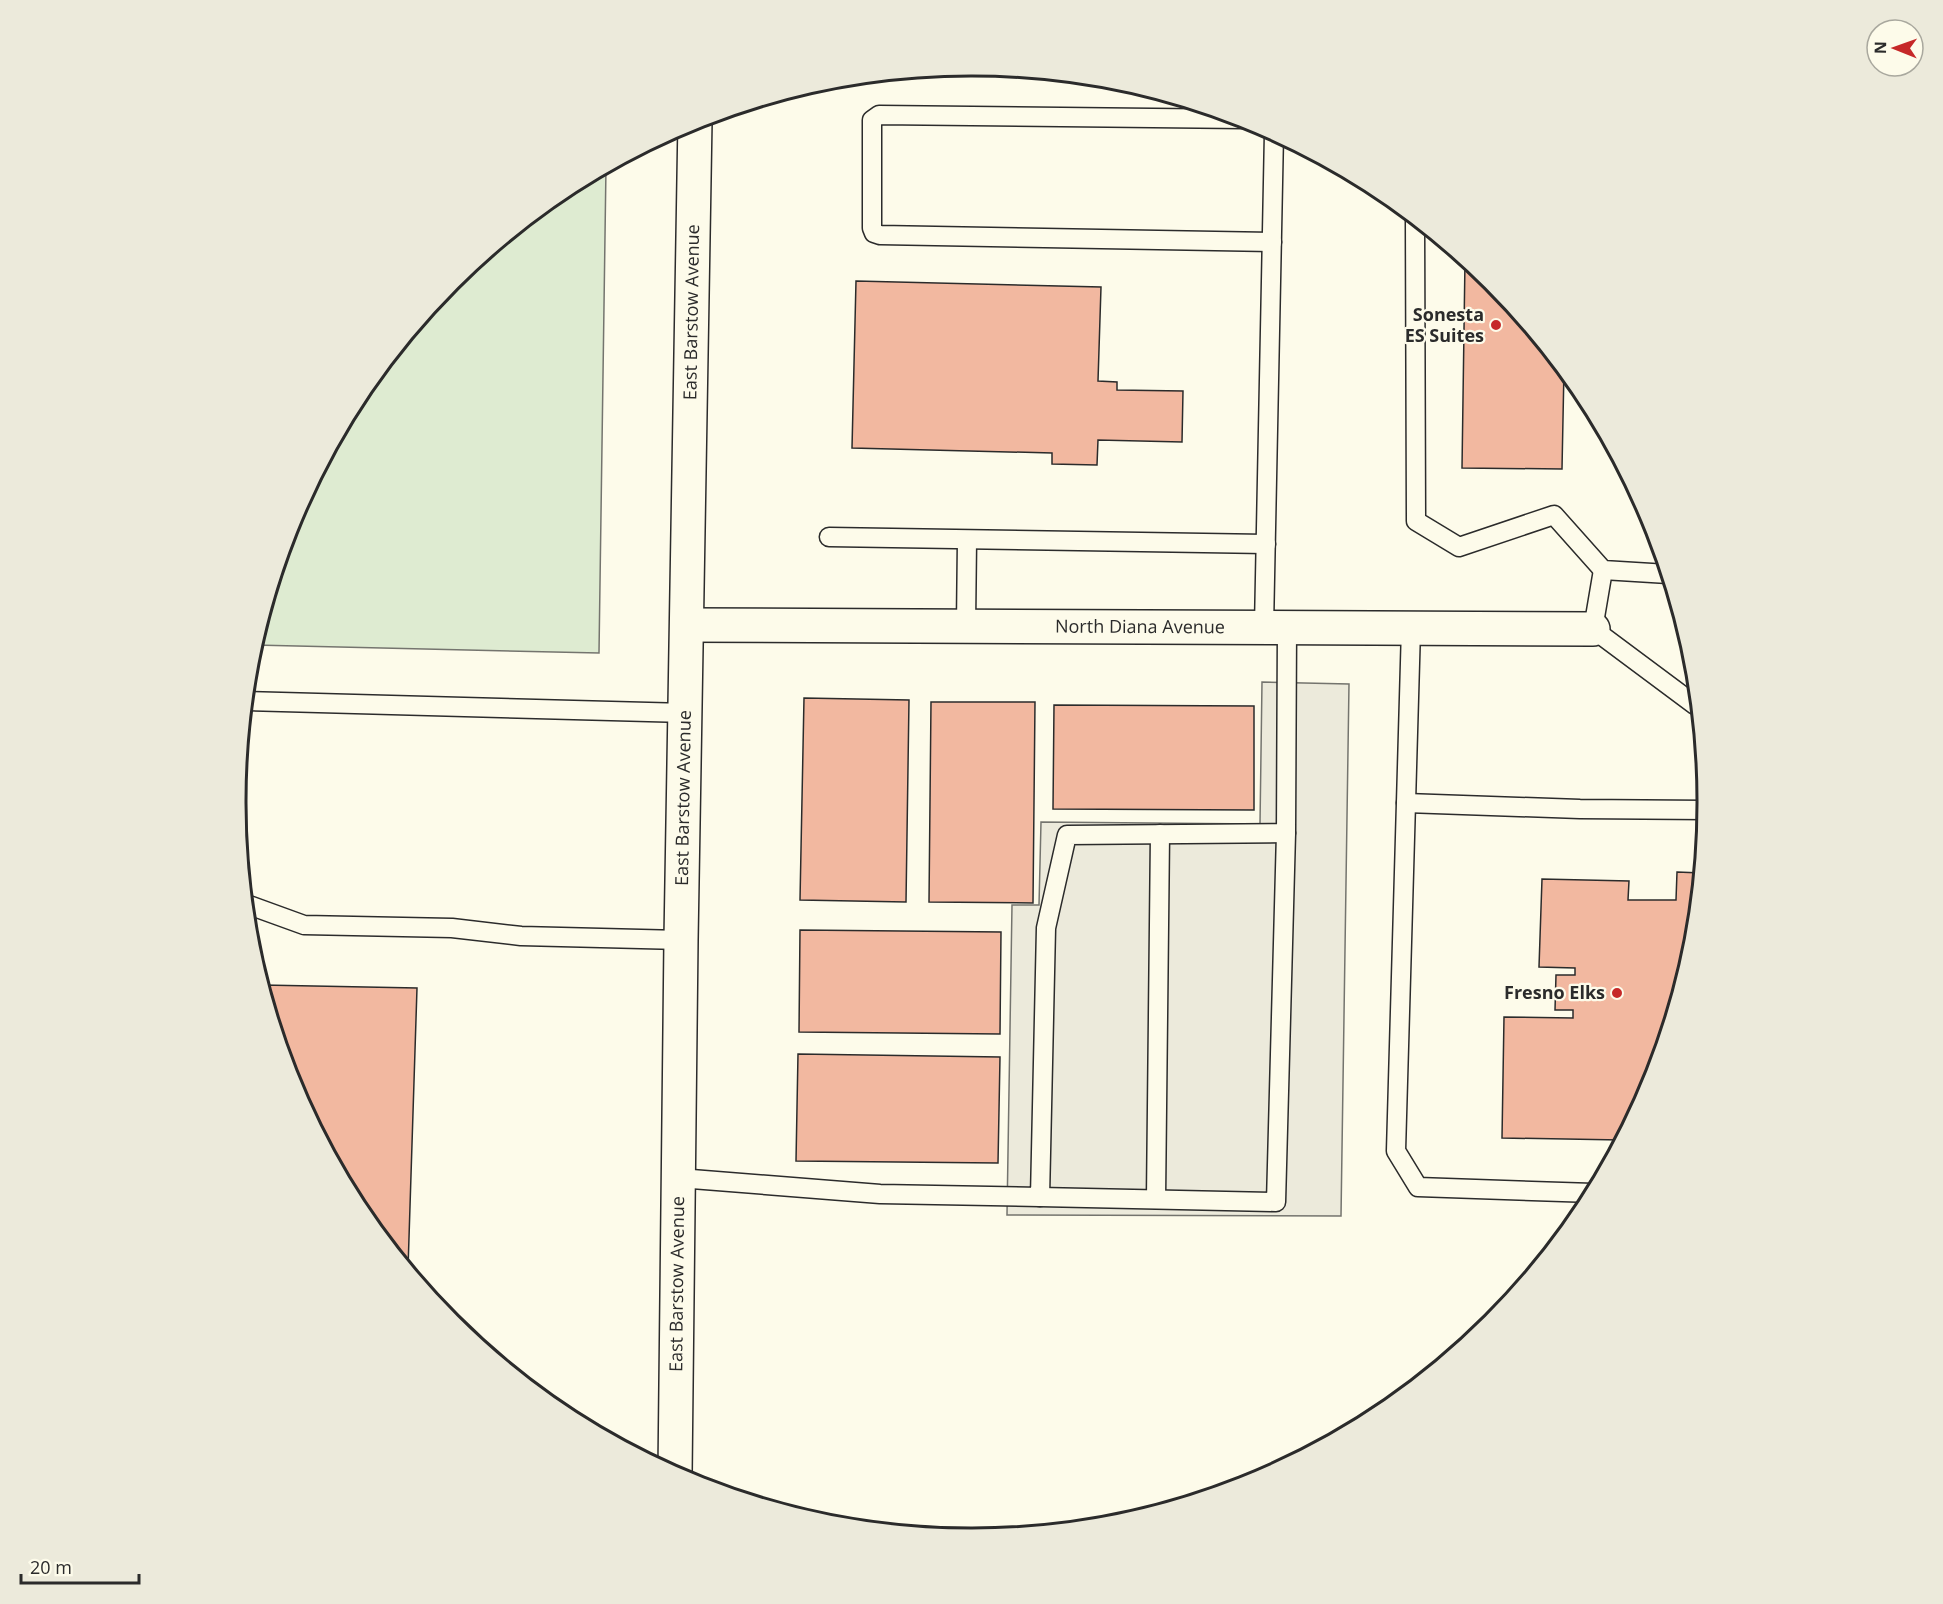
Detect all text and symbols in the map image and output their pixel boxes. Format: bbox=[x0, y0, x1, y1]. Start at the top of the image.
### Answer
north arrow bbox=[1865, 18, 1925, 78]
text: N bbox=[1869, 41, 1891, 54]
street label: East Barstow Avenue bbox=[677, 224, 704, 400]
place label: Sonesta ES Suites bbox=[1405, 302, 1484, 347]
marker: Sonesta ES Suites bbox=[1489, 318, 1503, 332]
street label: North Diana Avenue bbox=[1055, 614, 1225, 638]
street label: East Barstow Avenue bbox=[669, 710, 696, 886]
place label: Fresno Elks bbox=[1504, 980, 1605, 1004]
marker: Fresno Elks bbox=[1610, 986, 1624, 1000]
street label: East Barstow Avenue bbox=[663, 1196, 689, 1372]
scale bar bbox=[21, 1547, 140, 1585]
text: 20 m bbox=[30, 1555, 72, 1579]

